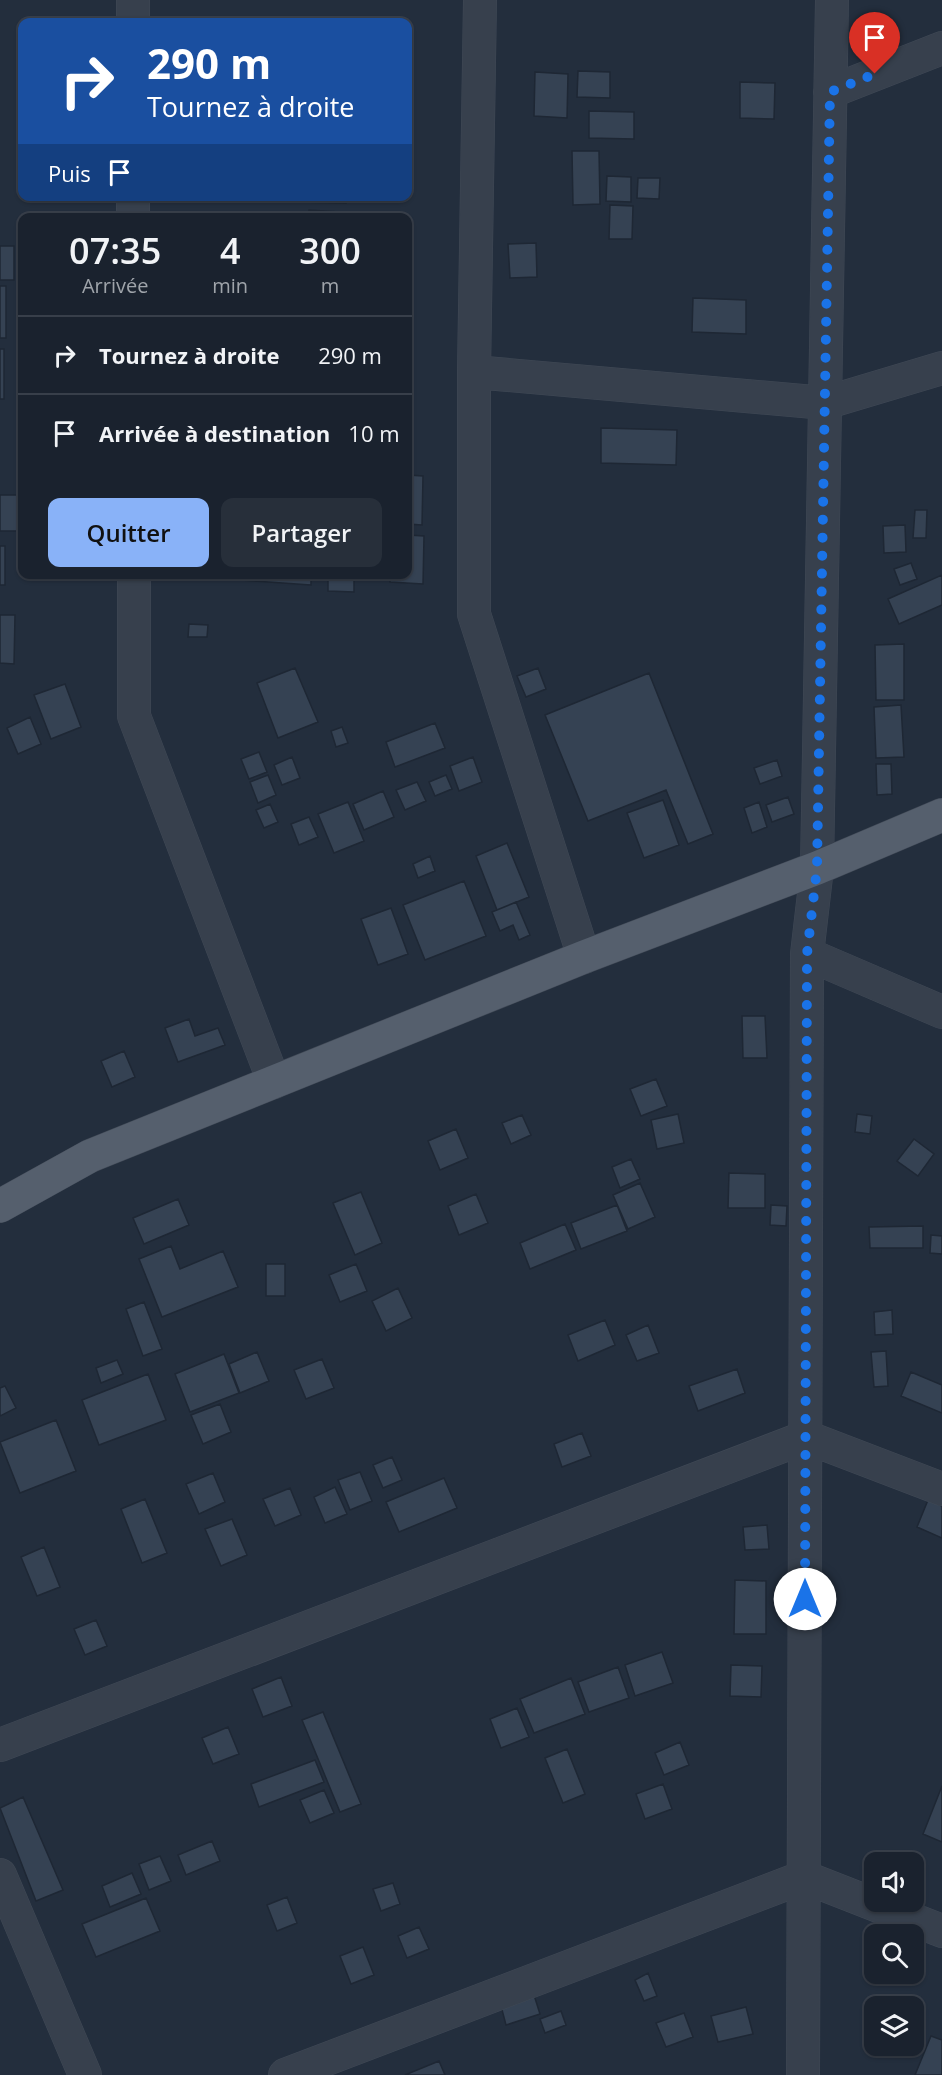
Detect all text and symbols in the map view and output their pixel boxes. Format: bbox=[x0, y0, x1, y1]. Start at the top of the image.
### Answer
pin bbox=[849, 12, 900, 74]
icon: arrive bbox=[858, 21, 891, 54]
text: 290 m bbox=[147, 34, 271, 91]
icon: right bbox=[48, 42, 126, 120]
text: Tournez à droite bbox=[147, 88, 355, 125]
icon: arrive bbox=[103, 156, 136, 189]
text: Puis bbox=[48, 158, 91, 188]
text: 07:35 bbox=[69, 226, 161, 275]
text: 4 bbox=[220, 226, 241, 275]
text: 300 bbox=[299, 226, 361, 275]
text: Arrivée bbox=[82, 272, 148, 299]
text: min bbox=[212, 272, 248, 299]
text: m bbox=[321, 272, 339, 299]
icon: right bbox=[48, 339, 81, 372]
text: Tournez à droite bbox=[99, 340, 280, 370]
text: 290 m bbox=[318, 340, 382, 370]
icon: arrive bbox=[48, 417, 81, 450]
text: Arrivée à destination bbox=[99, 418, 330, 448]
text: 10 m bbox=[348, 418, 400, 448]
button: Quitter bbox=[48, 498, 209, 567]
button: Partager bbox=[221, 498, 382, 567]
position arrow bbox=[773, 1567, 837, 1631]
map controls bbox=[864, 1852, 924, 2056]
button: sound bbox=[864, 1852, 924, 1912]
button: search bbox=[864, 1924, 924, 1984]
button: layers bbox=[864, 1996, 924, 2056]

